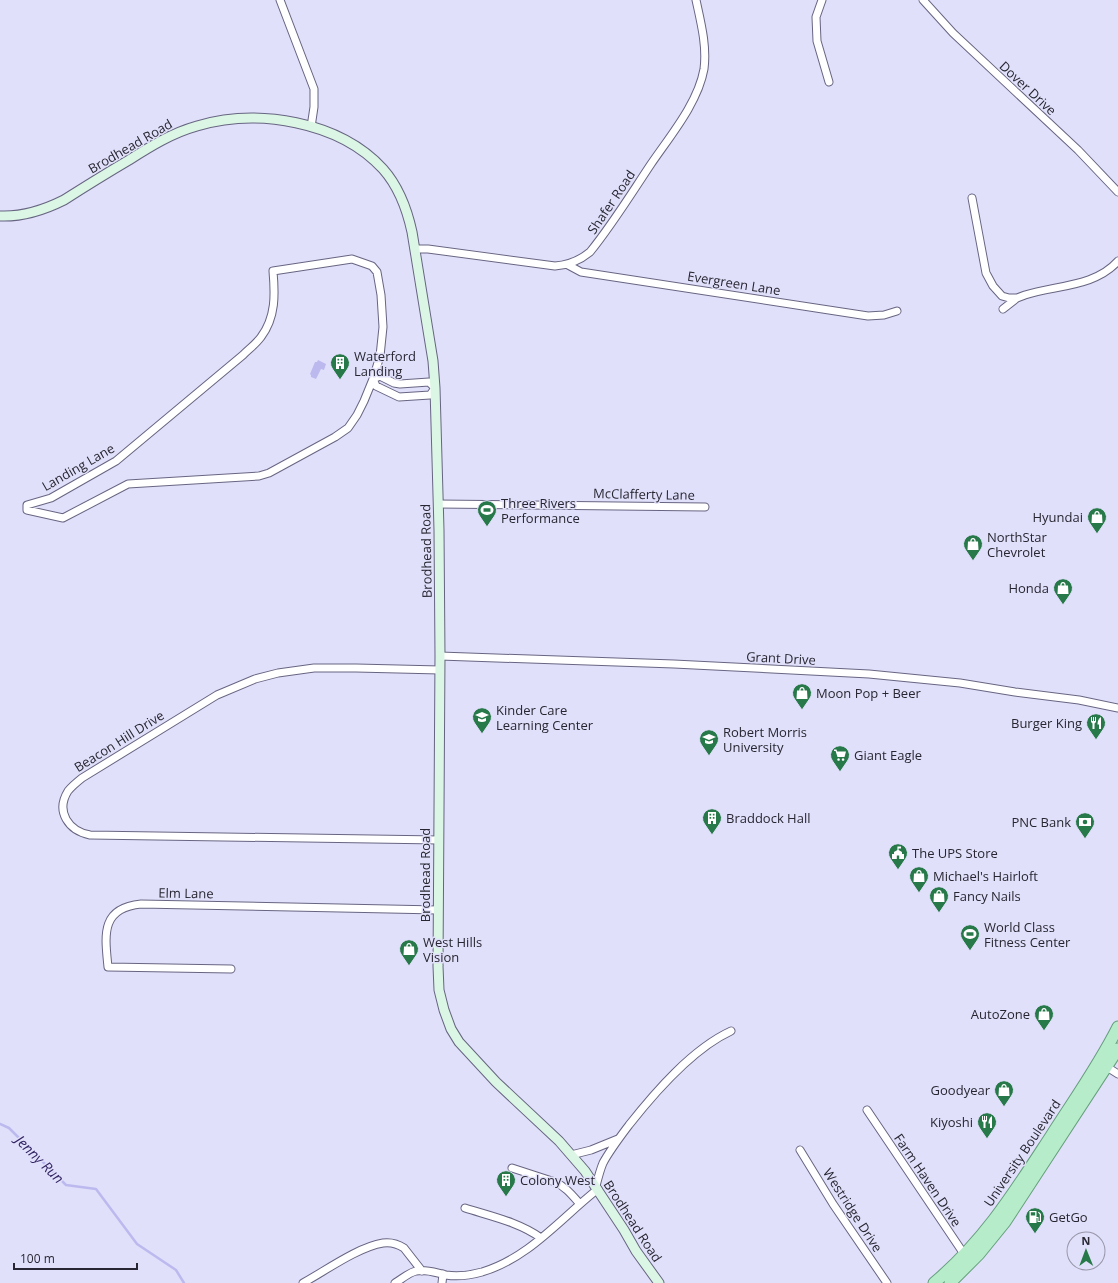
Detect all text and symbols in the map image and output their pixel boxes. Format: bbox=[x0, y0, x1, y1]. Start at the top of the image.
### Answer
street label: Dover Drive bbox=[996, 57, 1060, 119]
street label: Brodhead Road bbox=[85, 115, 175, 177]
street label: Shafer Road bbox=[583, 166, 639, 238]
street label: Evergreen Lane bbox=[686, 267, 782, 299]
place label: Waterford Landing bbox=[354, 347, 416, 380]
building icon: Waterford Landing bbox=[329, 352, 351, 380]
street label: Landing Lane bbox=[38, 439, 118, 495]
street label: McClafferty Lane bbox=[593, 484, 695, 504]
place label: Three Rivers Performance bbox=[501, 494, 580, 527]
sports icon: Three Rivers Performance bbox=[476, 499, 498, 527]
street label: Brodhead Road bbox=[416, 504, 436, 598]
shop icon: Hyundai bbox=[1086, 506, 1108, 534]
place label: Hyundai bbox=[1032, 508, 1083, 526]
place label: NorthStar Chevrolet bbox=[987, 528, 1048, 561]
shop icon: NorthStar Chevrolet bbox=[962, 533, 984, 561]
shop icon: Honda bbox=[1052, 577, 1074, 605]
place label: Honda bbox=[1008, 579, 1049, 597]
street label: Grant Drive bbox=[746, 647, 816, 669]
shop icon: Moon Pop + Beer bbox=[791, 682, 813, 710]
place label: Moon Pop + Beer bbox=[816, 684, 921, 702]
place label: Kinder Care Learning Center bbox=[496, 701, 594, 734]
street label: Beacon Hill Drive bbox=[71, 706, 167, 776]
school or university icon: Kinder Care Learning Center bbox=[471, 706, 493, 734]
restaurant icon: Burger King bbox=[1085, 712, 1107, 740]
place label: Burger King bbox=[1011, 714, 1082, 732]
place label: Robert Morris University bbox=[723, 723, 807, 756]
school or university icon: Robert Morris University bbox=[698, 728, 720, 756]
supermarket icon: Giant Eagle bbox=[829, 744, 851, 772]
place label: Giant Eagle bbox=[854, 746, 922, 764]
building icon: Braddock Hall bbox=[701, 807, 723, 835]
place label: Braddock Hall bbox=[726, 809, 810, 827]
bank icon: PNC Bank bbox=[1074, 811, 1096, 839]
place label: PNC Bank bbox=[1011, 813, 1071, 831]
street label: Brodhead Road bbox=[416, 828, 434, 922]
public building icon: The UPS Store bbox=[887, 842, 909, 870]
place label: The UPS Store bbox=[912, 844, 998, 862]
shop icon: Michael's Hairloft bbox=[908, 865, 930, 893]
place label: Michael's Hairloft bbox=[933, 867, 1038, 885]
street label: Elm Lane bbox=[158, 884, 214, 902]
shop icon: Fancy Nails bbox=[928, 885, 950, 913]
place label: Fancy Nails bbox=[953, 887, 1021, 905]
place label: World Class Fitness Center bbox=[984, 918, 1071, 951]
sports icon: World Class Fitness Center bbox=[959, 923, 981, 951]
place label: West Hills Vision bbox=[423, 933, 482, 966]
shop icon: West Hills Vision bbox=[398, 938, 420, 966]
shop icon: AutoZone bbox=[1033, 1003, 1055, 1031]
place label: AutoZone bbox=[971, 1005, 1030, 1023]
shop icon: Goodyear bbox=[993, 1079, 1015, 1107]
place label: Goodyear bbox=[931, 1081, 991, 1099]
street label: University Boulevard bbox=[979, 1096, 1065, 1210]
restaurant icon: Kiyoshi bbox=[976, 1111, 998, 1139]
place label: Kiyoshi bbox=[930, 1113, 973, 1131]
water label: Jenny Run bbox=[10, 1129, 68, 1187]
street label: Farm Haven Drive bbox=[890, 1130, 966, 1230]
street label: Westridge Drive bbox=[819, 1165, 887, 1255]
building icon: Colony West bbox=[495, 1169, 517, 1197]
place label: Colony West bbox=[520, 1171, 595, 1189]
street label: Brodhead Road bbox=[600, 1177, 666, 1265]
fuel station icon: GetGo bbox=[1024, 1206, 1046, 1234]
place label: GetGo bbox=[1049, 1208, 1088, 1226]
north arrow bbox=[1066, 1231, 1106, 1271]
text: N bbox=[1081, 1233, 1090, 1248]
scale bar bbox=[14, 1245, 137, 1271]
text: 100 m bbox=[20, 1250, 55, 1267]

